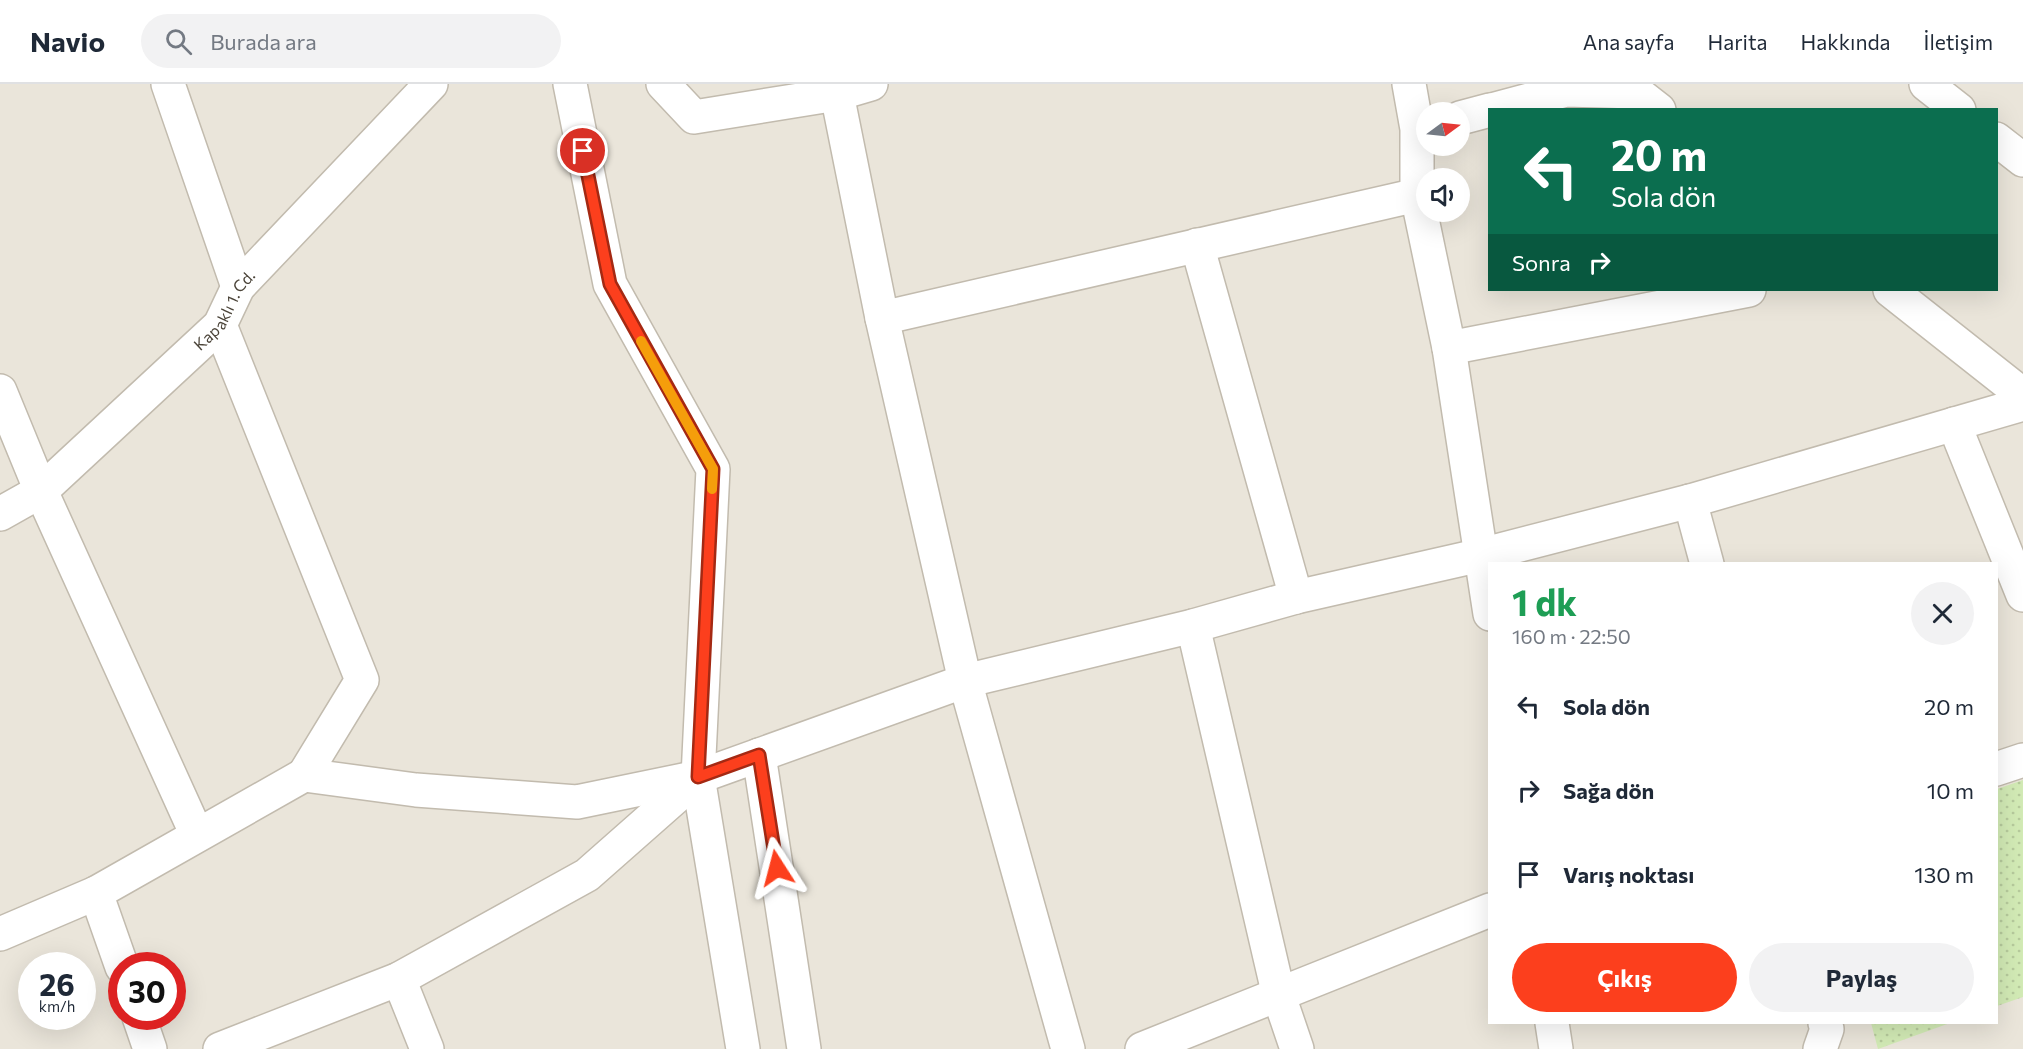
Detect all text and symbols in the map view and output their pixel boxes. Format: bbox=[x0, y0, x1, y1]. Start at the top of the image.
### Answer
search box bbox=[141, 14, 561, 68]
text: Navio bbox=[30, 24, 105, 58]
icon: search bbox=[162, 25, 195, 58]
text: Burada ara bbox=[210, 28, 317, 55]
text: Ana sayfa bbox=[1583, 29, 1674, 54]
text: Harita bbox=[1707, 29, 1768, 54]
text: Hakkında bbox=[1801, 29, 1891, 54]
text: İletişim bbox=[1924, 29, 1993, 54]
north arrow bbox=[1416, 102, 1470, 156]
map controls bbox=[1416, 102, 1470, 222]
pin bbox=[557, 125, 608, 176]
text: 20 m bbox=[1611, 128, 1707, 180]
icon: left bbox=[1512, 132, 1590, 210]
icon: arrive bbox=[566, 134, 599, 167]
button: sound bbox=[1416, 168, 1470, 222]
text: Sola dön bbox=[1611, 180, 1716, 213]
icon: right bbox=[1583, 246, 1616, 279]
text: Sonra bbox=[1512, 249, 1571, 276]
street label: Kapaklı 1. Cd. bbox=[189, 266, 258, 354]
text: 1 dk bbox=[1512, 579, 1577, 623]
button: close bbox=[1911, 582, 1974, 645]
text: 160 m · 22:50 bbox=[1512, 624, 1631, 648]
icon: left bbox=[1512, 690, 1545, 723]
text: Sola dön bbox=[1563, 693, 1650, 720]
text: 20 m bbox=[1924, 693, 1974, 720]
icon: right bbox=[1512, 774, 1545, 807]
text: Sağa dön bbox=[1563, 777, 1654, 804]
text: 10 m bbox=[1927, 777, 1974, 804]
position arrow bbox=[745, 836, 809, 900]
icon: arrive bbox=[1512, 858, 1545, 891]
text: Varış noktası bbox=[1563, 861, 1694, 888]
text: 130 m bbox=[1914, 861, 1974, 888]
button: Çıkış bbox=[1512, 943, 1737, 1012]
button: Paylaş bbox=[1749, 943, 1974, 1012]
speed limit sign: 30 bbox=[108, 952, 186, 1030]
text: 26 bbox=[39, 965, 75, 1002]
text: km/h bbox=[39, 997, 75, 1015]

